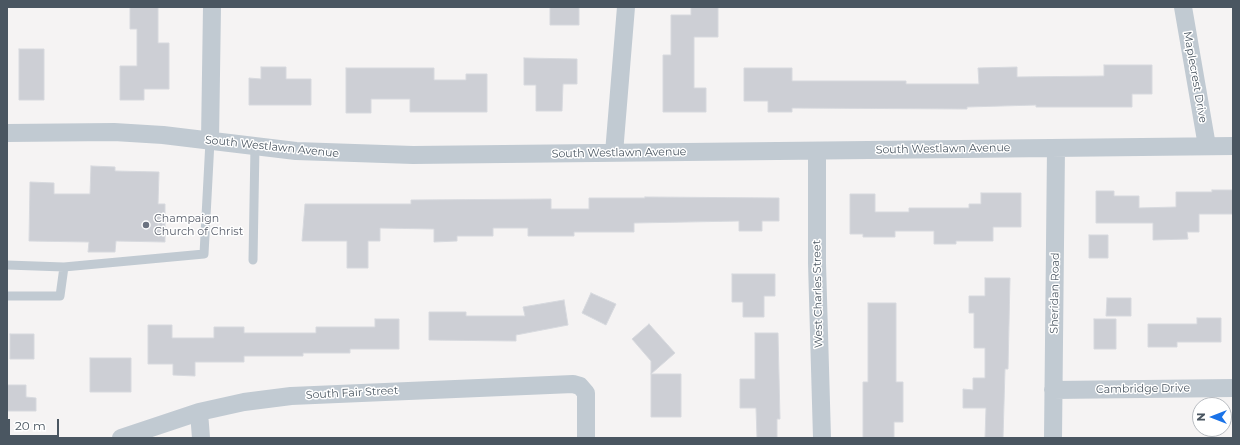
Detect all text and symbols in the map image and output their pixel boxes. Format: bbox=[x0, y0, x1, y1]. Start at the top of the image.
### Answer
street label: Maplecrest Drive bbox=[1180, 30, 1210, 124]
street label: South Westlawn Avenue bbox=[204, 133, 340, 161]
street label: South Westlawn Avenue bbox=[876, 141, 1010, 157]
street label: South Westlawn Avenue bbox=[552, 145, 686, 161]
place label: Champaign Church of Christ bbox=[154, 212, 243, 238]
marker: Champaign Church of Christ bbox=[141, 220, 151, 230]
street label: West Charles Street bbox=[810, 240, 826, 348]
street label: Sheridan Road bbox=[1048, 252, 1062, 334]
street label: Cambridge Drive bbox=[1096, 382, 1190, 396]
street label: South Fair Street bbox=[305, 384, 399, 402]
north arrow bbox=[1192, 397, 1232, 437]
scale bar bbox=[10, 411, 61, 437]
text: N bbox=[1194, 413, 1208, 421]
text: 20 m bbox=[15, 418, 46, 433]

